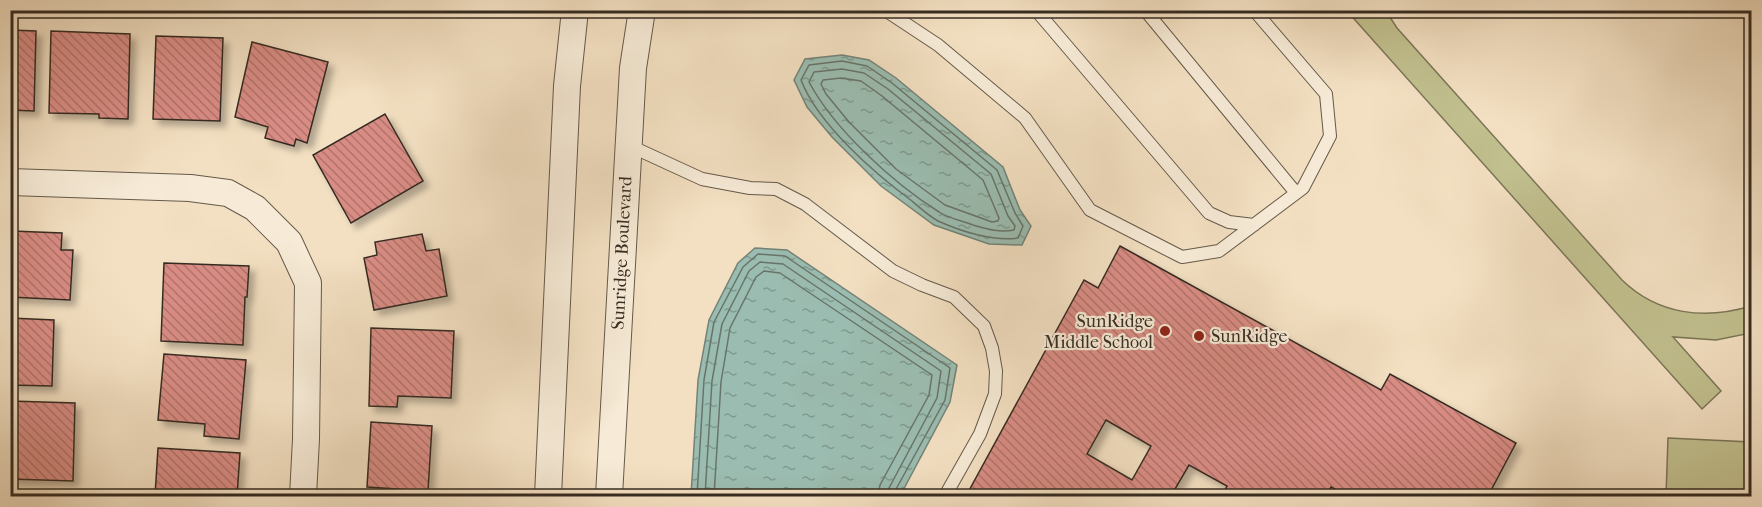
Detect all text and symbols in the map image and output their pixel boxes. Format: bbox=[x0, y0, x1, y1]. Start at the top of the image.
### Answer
street label: Sunridge Boulevard bbox=[607, 176, 637, 330]
place label: SunRidge Middle School bbox=[1044, 311, 1153, 353]
marker: SunRidge Middle School bbox=[1158, 324, 1172, 338]
place label: SunRidge bbox=[1211, 326, 1288, 347]
marker: SunRidge bbox=[1192, 329, 1206, 343]

